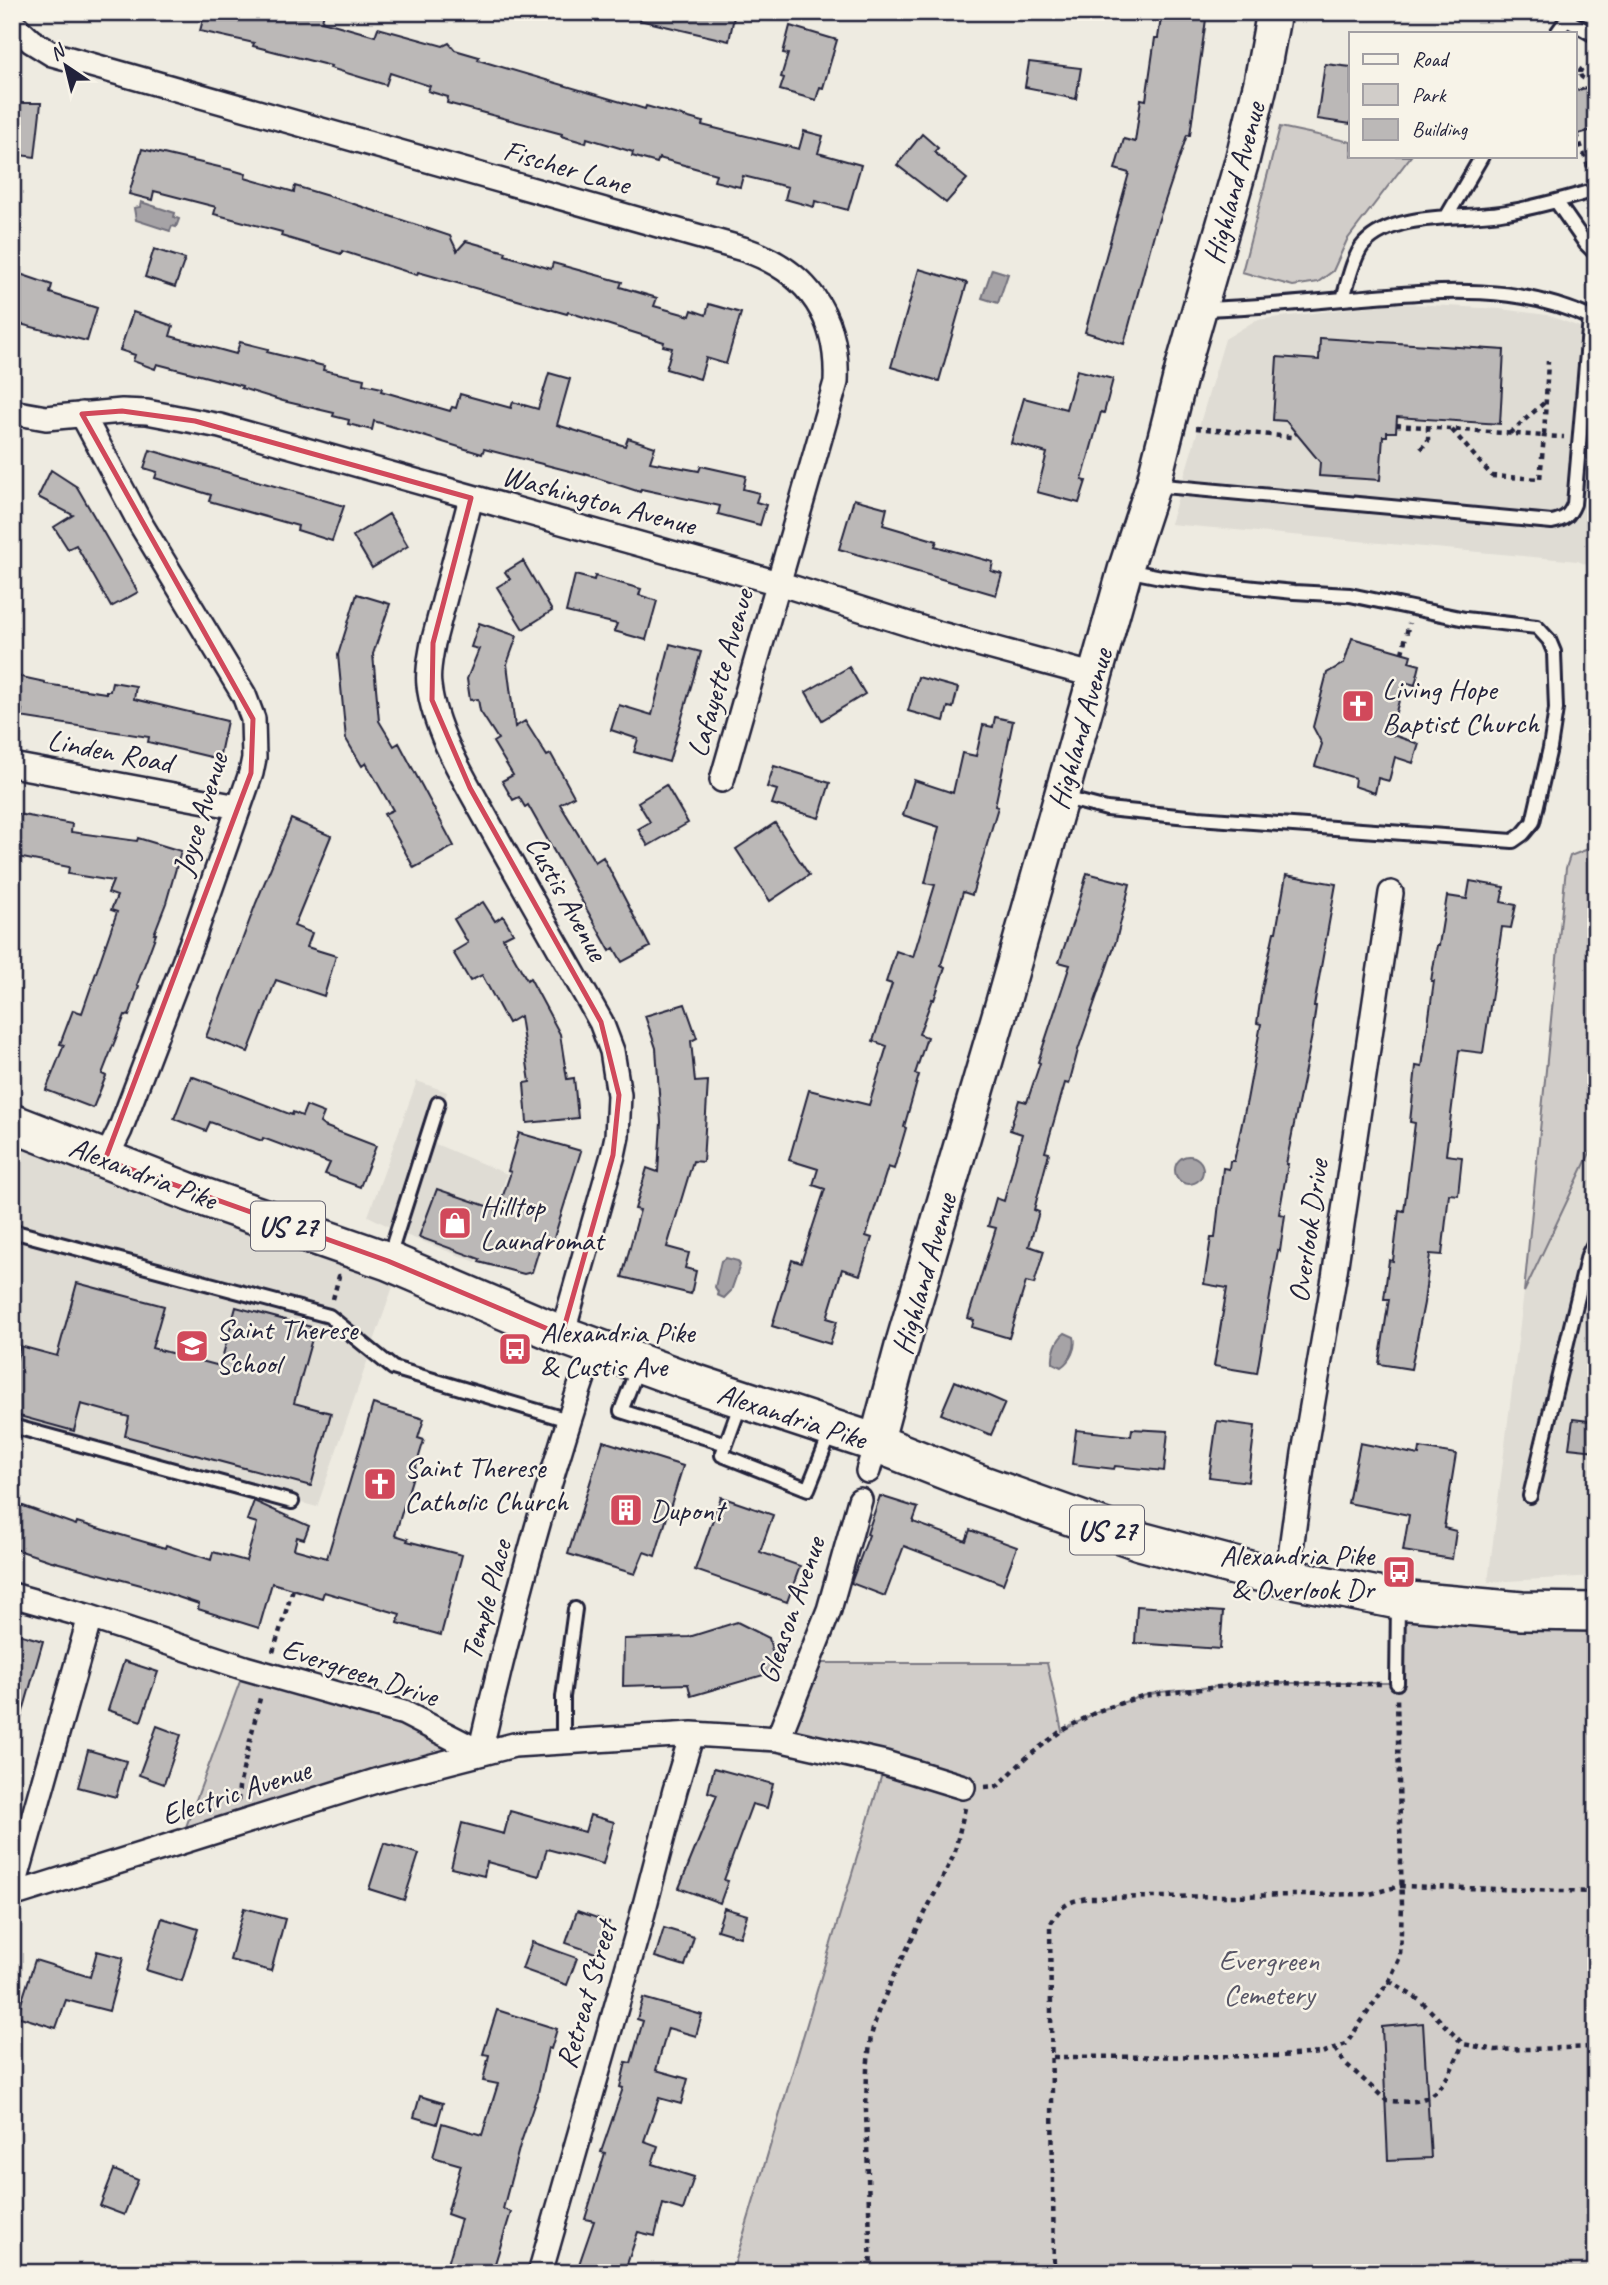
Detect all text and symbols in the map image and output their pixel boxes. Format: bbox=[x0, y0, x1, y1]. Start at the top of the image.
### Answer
north arrow bbox=[32, 32, 102, 102]
legend bbox=[1349, 32, 1576, 158]
text: N bbox=[45, 38, 71, 66]
text: Road bbox=[1412, 46, 1451, 72]
text: Park bbox=[1412, 82, 1447, 108]
street label: Highland Avenue bbox=[1194, 96, 1274, 268]
text: Building bbox=[1412, 116, 1469, 142]
street label: Fischer Lane bbox=[499, 131, 637, 204]
street label: Washington Avenue bbox=[498, 456, 702, 545]
street label: Lafayette Avenue bbox=[678, 583, 763, 761]
street label: Highland Avenue bbox=[1039, 642, 1122, 814]
place label: Living Hope Baptist Church bbox=[1382, 670, 1540, 742]
church icon: Living Hope Baptist Church bbox=[1339, 687, 1377, 725]
street label: Linden Road bbox=[45, 720, 179, 782]
street label: Joyce Avenue bbox=[163, 746, 237, 882]
street label: Custis Avenue bbox=[517, 829, 618, 969]
street label: Alexandria Pike bbox=[64, 1128, 224, 1219]
street label: Overlook Drive bbox=[1279, 1155, 1337, 1305]
place label: Hilltop Laundromat bbox=[480, 1187, 607, 1259]
street label: Highland Avenue bbox=[883, 1187, 966, 1359]
road number: US 27 bbox=[251, 1202, 325, 1250]
shop icon: Hilltop Laundromat bbox=[436, 1204, 474, 1242]
place label: Saint Therese School bbox=[216, 1310, 360, 1382]
place label: Alexandria Pike & Custis Ave bbox=[540, 1313, 697, 1385]
school or university icon: Saint Therese School bbox=[173, 1327, 211, 1365]
bus stop icon: Alexandria Pike & Custis Ave bbox=[496, 1330, 534, 1368]
street label: Alexandria Pike bbox=[713, 1374, 873, 1459]
place label: Saint Therese Catholic Church bbox=[404, 1448, 569, 1520]
church icon: Saint Therese Catholic Church bbox=[361, 1465, 399, 1503]
building icon: Dupont bbox=[607, 1491, 645, 1529]
place label: Dupont bbox=[650, 1491, 728, 1529]
road number: US 27 bbox=[1070, 1506, 1144, 1554]
street label: Gleason Avenue bbox=[748, 1530, 834, 1688]
street label: Temple Place bbox=[452, 1534, 521, 1664]
place label: Alexandria Pike & Overlook Dr bbox=[1220, 1536, 1376, 1608]
bus stop icon: Alexandria Pike & Overlook Dr bbox=[1380, 1553, 1418, 1591]
street label: Evergreen Drive bbox=[277, 1629, 445, 1716]
street label: Electric Avenue bbox=[157, 1749, 317, 1834]
street label: Retreat Street bbox=[547, 1913, 626, 2073]
park label: Evergreen Cemetery bbox=[1219, 1941, 1320, 2013]

